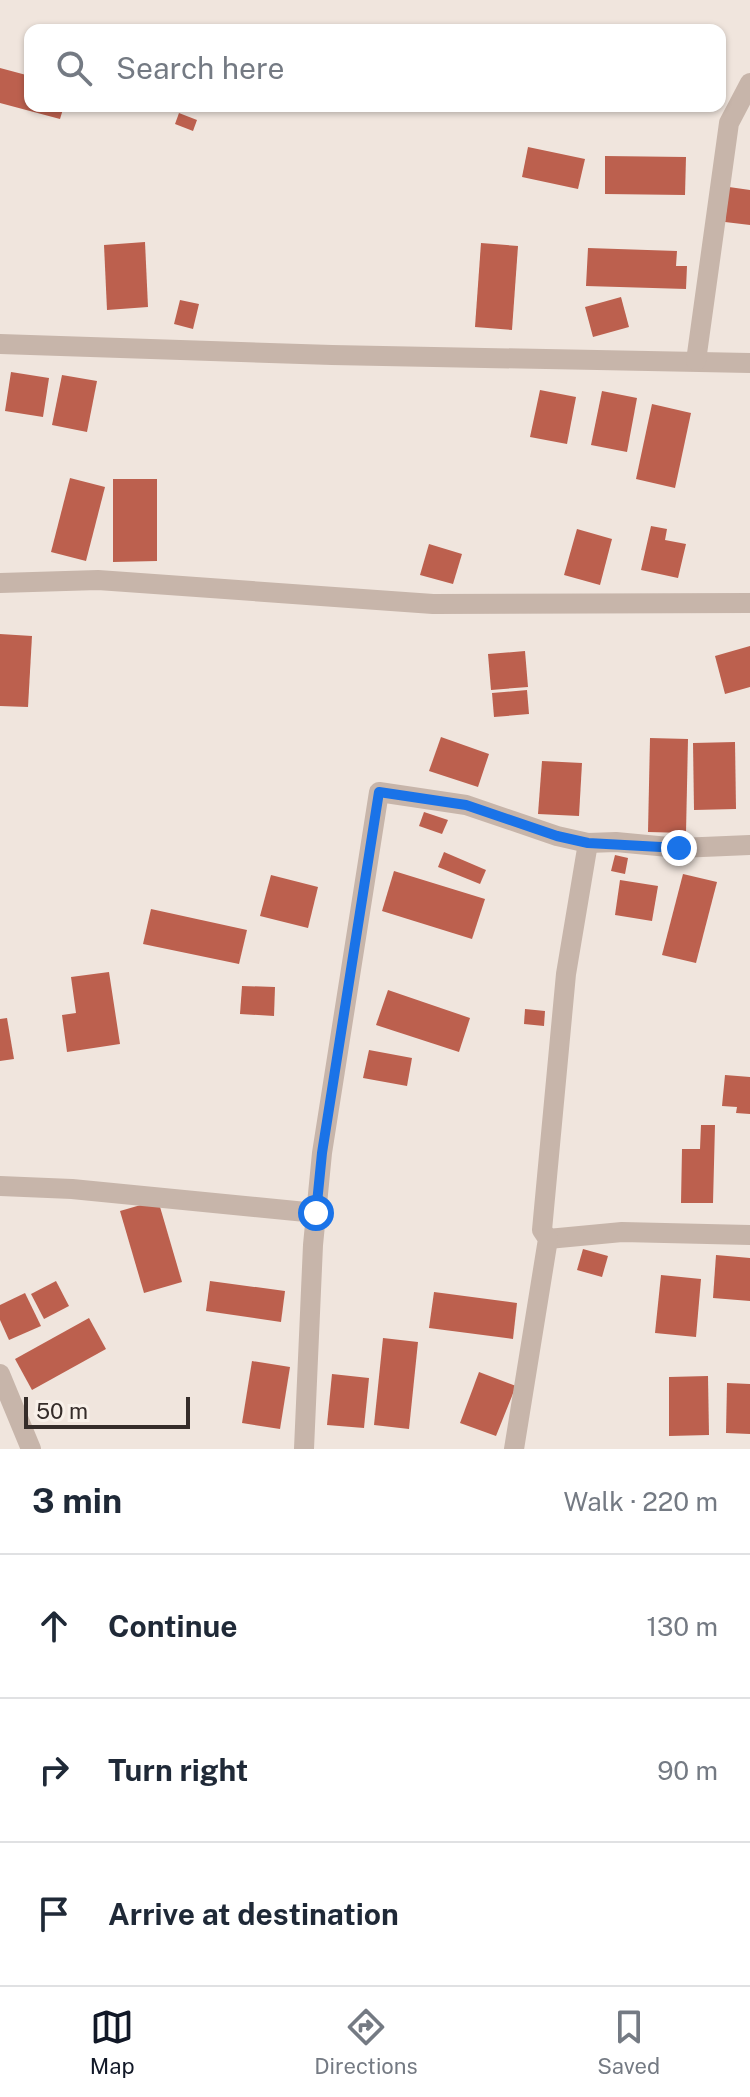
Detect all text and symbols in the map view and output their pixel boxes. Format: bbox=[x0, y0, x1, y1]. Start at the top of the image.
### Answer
search box bbox=[24, 24, 726, 112]
icon: search bbox=[52, 46, 96, 90]
text: Search here bbox=[116, 50, 284, 86]
route end bbox=[661, 830, 697, 866]
route start bbox=[298, 1195, 334, 1231]
scale bar bbox=[24, 1393, 190, 1429]
text: 50 m bbox=[36, 1398, 88, 1424]
text: 3 min bbox=[32, 1481, 122, 1521]
text: Walk · 220 m bbox=[563, 1486, 718, 1517]
icon: ahead bbox=[32, 1604, 76, 1648]
text: Continue bbox=[108, 1608, 238, 1644]
text: 130 m bbox=[646, 1611, 718, 1642]
icon: right bbox=[32, 1748, 76, 1792]
text: Turn right bbox=[108, 1752, 248, 1788]
text: 90 m bbox=[657, 1755, 718, 1786]
icon: arrive bbox=[32, 1892, 76, 1936]
text: Arrive at destination bbox=[108, 1896, 399, 1932]
tab: Map bbox=[90, 2005, 135, 2079]
tab: Directions bbox=[314, 2005, 418, 2079]
tab: Saved bbox=[597, 2005, 660, 2079]

